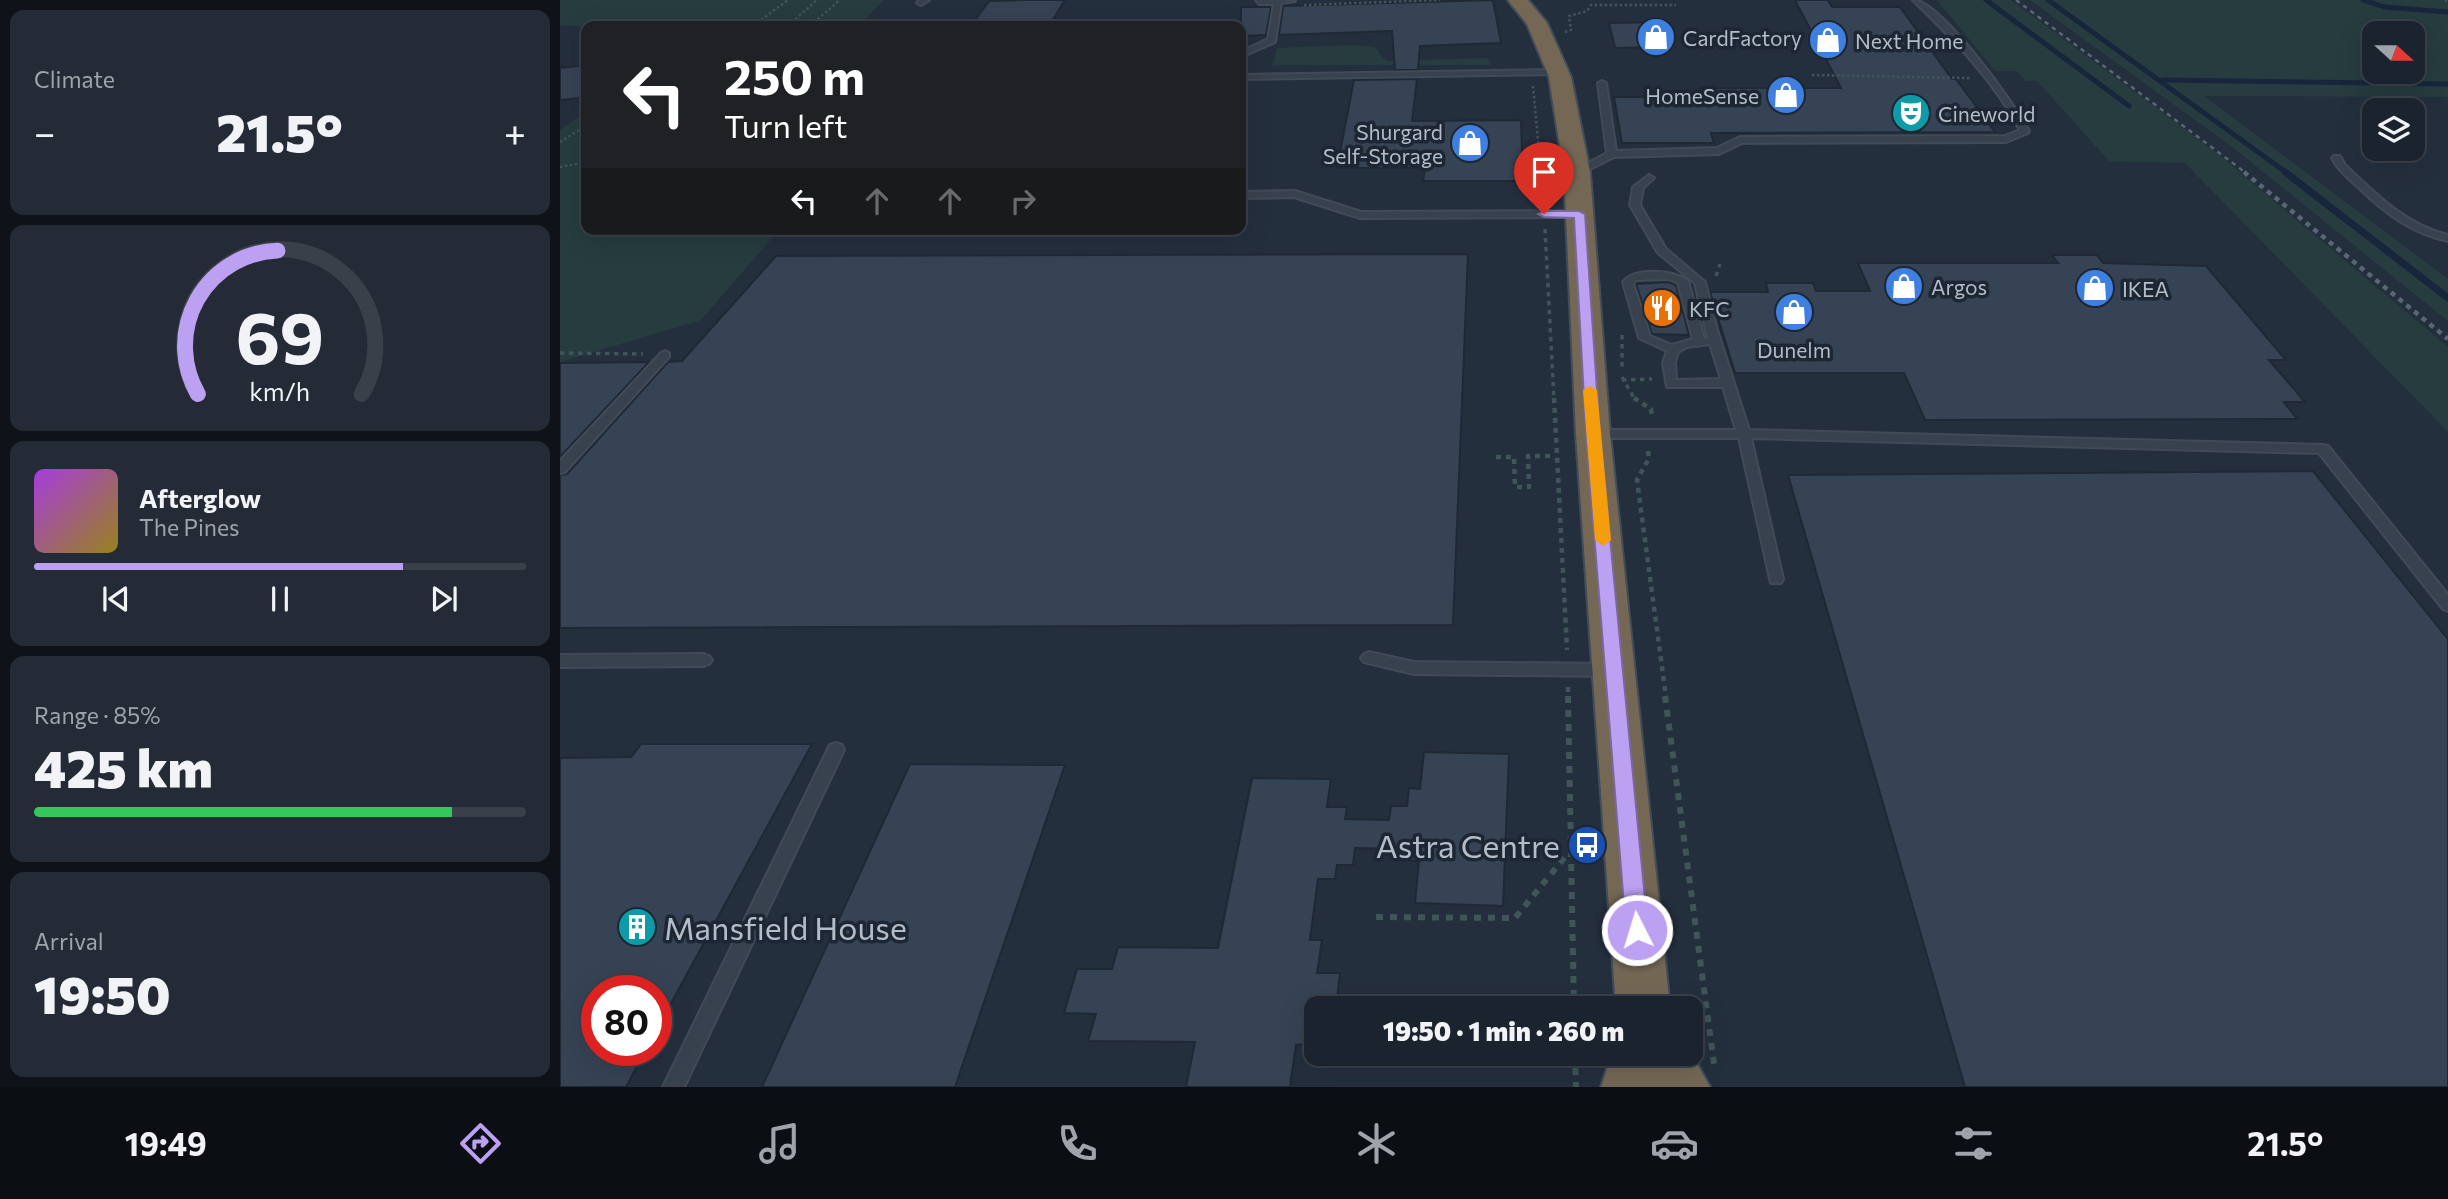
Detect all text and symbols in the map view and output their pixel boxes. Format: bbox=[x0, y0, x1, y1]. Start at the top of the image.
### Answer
shop icon: CardFactory bbox=[1635, 16, 1677, 58]
shop icon: Next Home bbox=[1807, 19, 1849, 61]
north arrow bbox=[2362, 21, 2426, 84]
map controls bbox=[2362, 21, 2425, 161]
place label: CardFactory bbox=[1683, 25, 1802, 50]
place label: Next Home bbox=[1855, 28, 1963, 53]
text: 250 m bbox=[724, 45, 865, 105]
icon: left bbox=[609, 49, 700, 140]
text: Climate bbox=[34, 65, 115, 93]
shop icon: HomeSense bbox=[1765, 74, 1807, 116]
place label: HomeSense bbox=[1645, 83, 1759, 108]
theatre icon: Cineworld bbox=[1890, 92, 1932, 134]
button: layers bbox=[2362, 98, 2425, 161]
text: 21.5° bbox=[216, 99, 343, 163]
place label: Cineworld bbox=[1938, 101, 2035, 126]
text: Turn left bbox=[724, 105, 848, 145]
text: − bbox=[34, 108, 56, 155]
text: + bbox=[504, 108, 526, 155]
place label: Shurgard Self-Storage bbox=[1323, 119, 1443, 168]
shop icon: Shurgard Self-Storage bbox=[1449, 122, 1491, 164]
pin bbox=[1514, 142, 1574, 214]
icon: arrive bbox=[1525, 153, 1563, 191]
icon: left bbox=[785, 182, 823, 220]
icon: ahead bbox=[858, 182, 896, 220]
icon: ahead bbox=[931, 182, 969, 220]
icon: right bbox=[1004, 182, 1042, 220]
shop icon: Argos bbox=[1883, 265, 1925, 307]
shop icon: IKEA bbox=[2074, 267, 2116, 309]
place label: Argos bbox=[1931, 274, 1987, 299]
place label: IKEA bbox=[2122, 276, 2169, 301]
restaurant icon: KFC bbox=[1641, 287, 1683, 329]
text: 69 bbox=[236, 291, 324, 380]
shop icon: Dunelm bbox=[1773, 291, 1815, 333]
place label: KFC bbox=[1689, 296, 1730, 321]
place label: Dunelm bbox=[1757, 337, 1831, 362]
text: km/h bbox=[250, 376, 310, 406]
text: Afterglow bbox=[139, 482, 261, 513]
text: The Pines bbox=[139, 513, 240, 541]
icon: previous bbox=[97, 580, 135, 618]
icon: pause bbox=[261, 580, 299, 618]
icon: next bbox=[425, 580, 463, 618]
text: Range · 85% bbox=[34, 701, 161, 729]
text: 425 km bbox=[34, 735, 213, 799]
bus stop icon: Astra Centre bbox=[1566, 824, 1608, 866]
place label: Astra Centre bbox=[1376, 825, 1560, 865]
position arrow bbox=[1600, 893, 1674, 967]
building icon: Mansfield House bbox=[616, 906, 658, 948]
place label: Mansfield House bbox=[664, 907, 907, 947]
text: Arrival bbox=[34, 927, 104, 955]
text: 19:50 bbox=[34, 961, 171, 1025]
speed limit sign: 80 bbox=[581, 975, 672, 1066]
text: 19:50 · 1 min · 260 m bbox=[1383, 1015, 1624, 1046]
icon: directions bbox=[456, 1119, 505, 1168]
icon: music bbox=[755, 1119, 804, 1168]
icon: phone bbox=[1053, 1119, 1102, 1168]
icon: climate bbox=[1352, 1119, 1401, 1168]
icon: car bbox=[1650, 1119, 1699, 1168]
icon: filters bbox=[1949, 1119, 1998, 1168]
text: 19:49 bbox=[125, 1123, 207, 1163]
text: 21.5° bbox=[2247, 1123, 2323, 1163]

